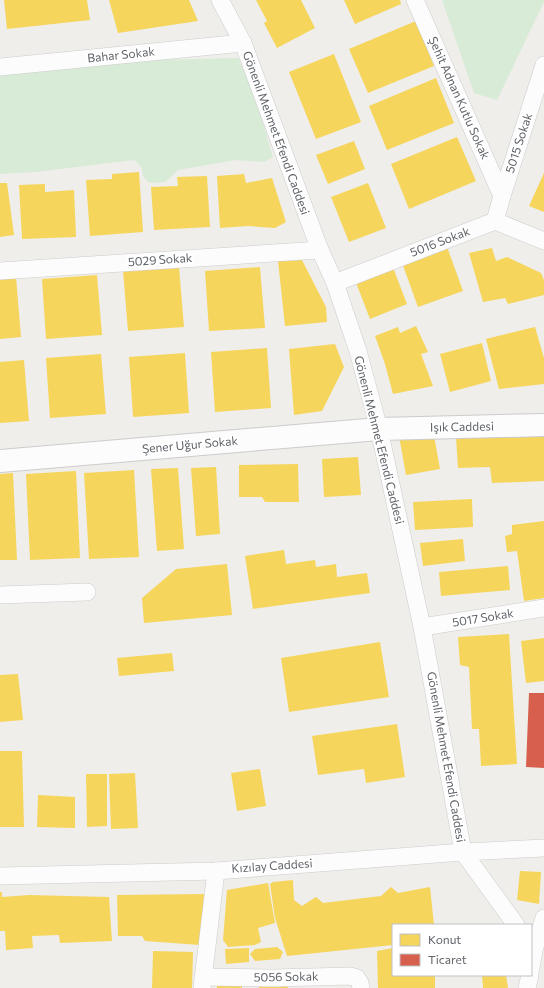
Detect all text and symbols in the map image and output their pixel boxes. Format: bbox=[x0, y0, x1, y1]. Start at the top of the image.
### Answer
street label: Şehit Adnan Kutlu Sokak bbox=[426, 34, 494, 162]
street label: Bahar Sokak bbox=[86, 43, 156, 65]
street label: Gönenli Mehmet Efendi Caddesi bbox=[241, 49, 313, 216]
street label: 5015 Sokak bbox=[502, 110, 535, 175]
street label: 5016 Sokak bbox=[408, 223, 472, 259]
street label: 5029 Sokak bbox=[127, 250, 193, 268]
street label: Gönenli Mehmet Efendi Caddesi bbox=[352, 354, 408, 526]
street label: Işık Caddesi bbox=[430, 418, 494, 434]
street label: Şener Uğur Sokak bbox=[141, 433, 239, 455]
street label: 5017 Sokak bbox=[451, 605, 515, 629]
street label: Gönenli Mehmet Efendi Caddesi bbox=[425, 670, 469, 843]
street label: Kızılay Caddesi bbox=[231, 855, 313, 875]
legend bbox=[392, 924, 532, 976]
text: Konut bbox=[428, 932, 461, 946]
text: Ticaret bbox=[428, 952, 467, 966]
street label: 5056 Sokak bbox=[254, 968, 319, 984]

